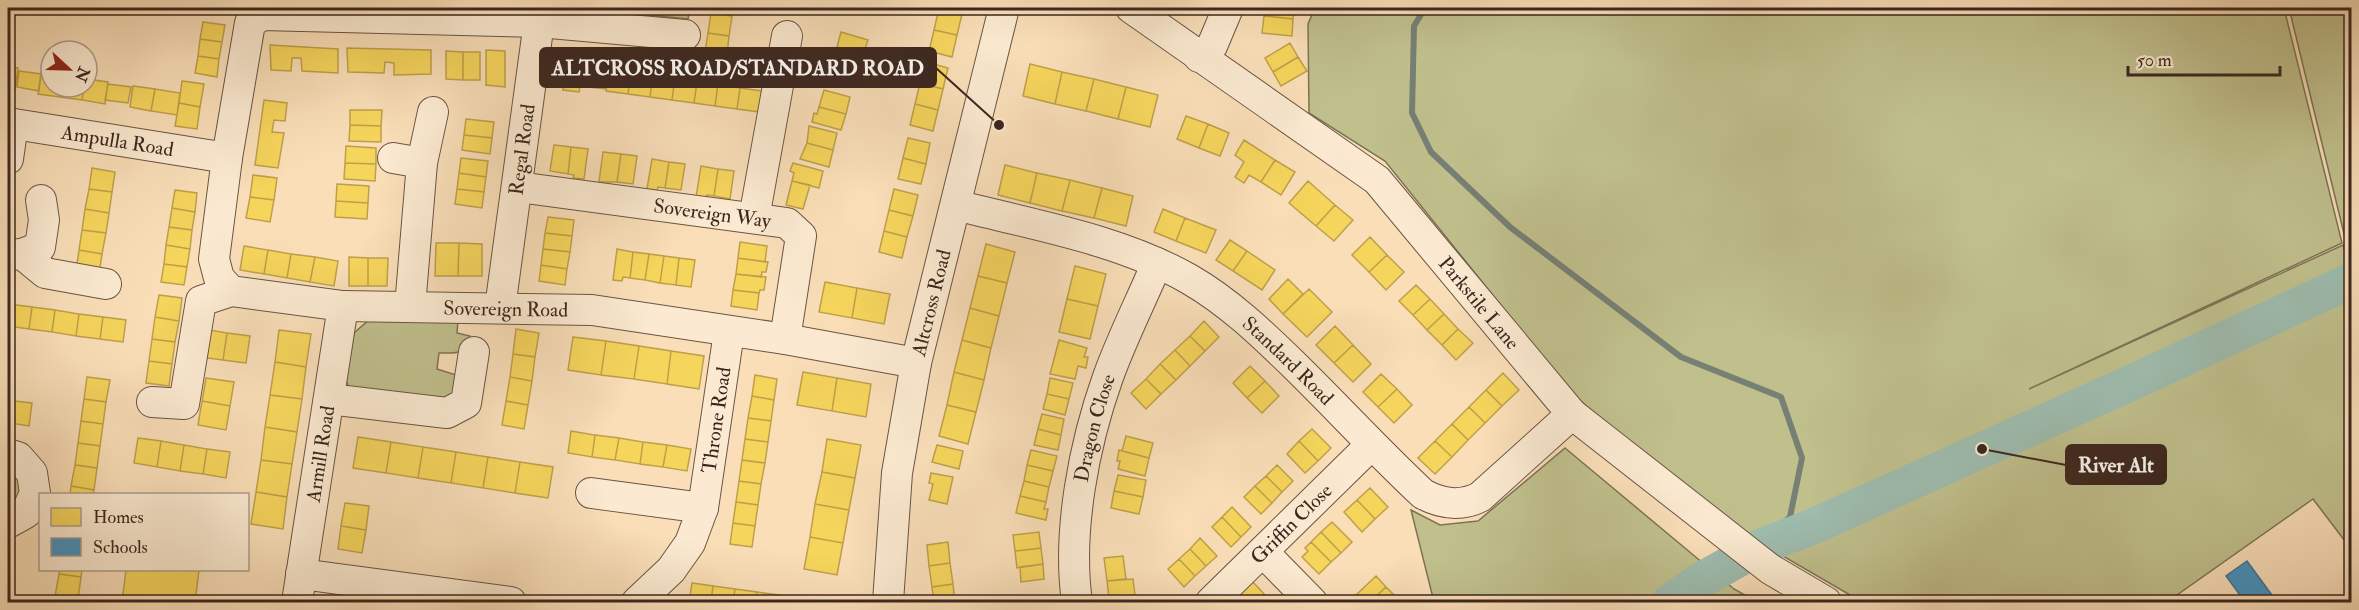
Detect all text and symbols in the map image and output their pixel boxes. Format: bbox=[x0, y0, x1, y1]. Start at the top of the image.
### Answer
north arrow bbox=[39, 39, 99, 99]
scale bar bbox=[2128, 39, 2280, 77]
callout: ALTCROSS ROAD/STANDARD ROAD bbox=[540, 48, 936, 87]
text: 50 m bbox=[2137, 49, 2172, 72]
text: ALTCROSS ROAD/STANDARD ROAD bbox=[551, 55, 924, 82]
text: N bbox=[70, 63, 94, 85]
street label: Regal Road bbox=[503, 102, 540, 197]
street label: Ampulla Road bbox=[59, 119, 176, 162]
street label: Sovereign Way bbox=[652, 193, 774, 233]
street label: Altcross Road bbox=[905, 247, 956, 360]
street label: Parkstile Lane bbox=[1433, 251, 1525, 355]
street label: Sovereign Road bbox=[443, 295, 568, 322]
street label: Standard Road bbox=[1237, 311, 1339, 410]
street label: Throne Road bbox=[696, 365, 736, 475]
street label: Dragon Close bbox=[1068, 371, 1121, 484]
street label: Armill Road bbox=[300, 404, 340, 505]
callout: River Alt bbox=[2066, 445, 2166, 484]
text: River Alt bbox=[2078, 452, 2154, 479]
street label: Griffin Close bbox=[1245, 478, 1337, 569]
legend bbox=[39, 493, 249, 571]
text: Homes bbox=[93, 506, 144, 529]
text: Schools bbox=[93, 536, 148, 559]

